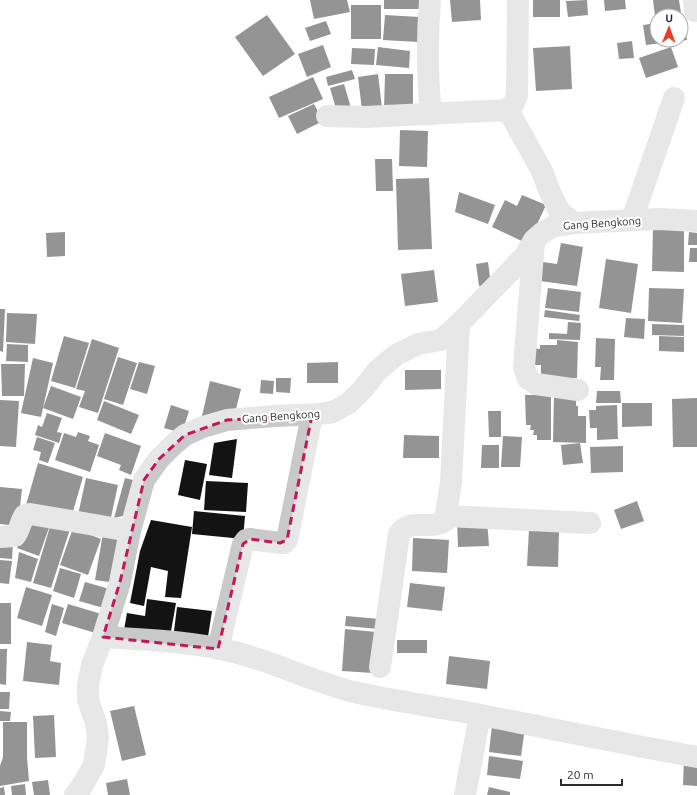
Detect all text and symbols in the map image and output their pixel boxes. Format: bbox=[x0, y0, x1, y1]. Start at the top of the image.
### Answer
north arrow bbox=[649, 8, 689, 48]
text: U bbox=[665, 12, 673, 24]
street label: Gang Bengkong bbox=[563, 214, 641, 232]
street label: Gang Bengkong bbox=[242, 407, 320, 425]
scale bar bbox=[561, 761, 622, 787]
text: 20 m bbox=[567, 768, 594, 781]

